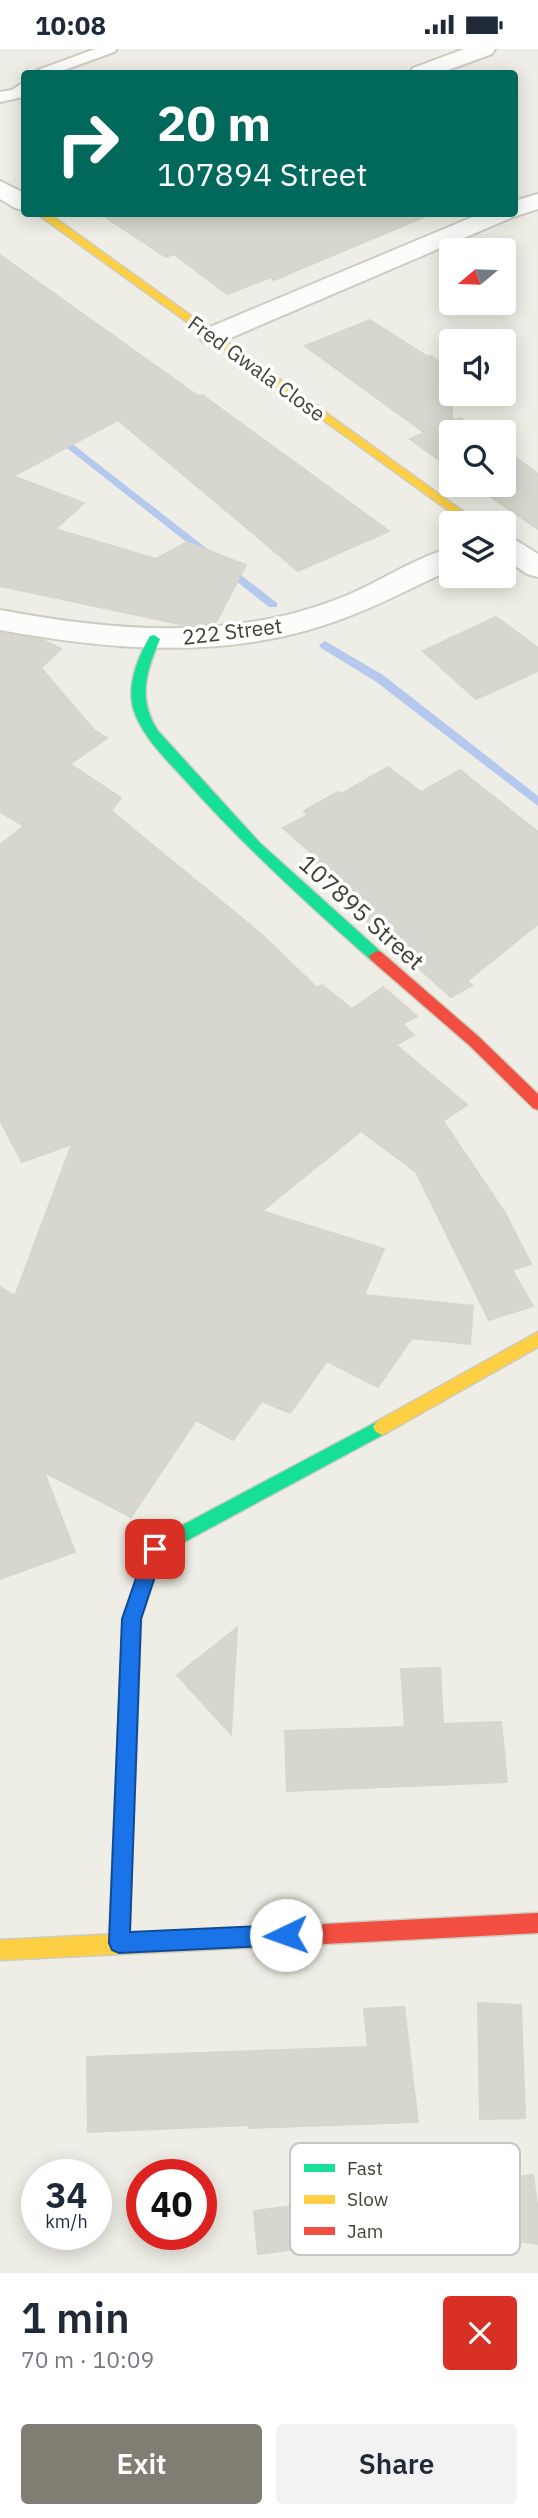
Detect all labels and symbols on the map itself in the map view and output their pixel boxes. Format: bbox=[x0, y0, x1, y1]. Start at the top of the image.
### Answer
north arrow bbox=[439, 238, 516, 315]
street label: Fred Gwala Close bbox=[183, 309, 331, 427]
street label: 222 Street bbox=[180, 611, 284, 651]
street label: 107895 Street bbox=[293, 847, 431, 977]
pin bbox=[125, 1519, 185, 1579]
position arrow bbox=[249, 1898, 323, 1972]
legend bbox=[290, 2143, 520, 2255]
text: Fast bbox=[347, 2156, 383, 2180]
speed limit sign: 40 bbox=[126, 2159, 217, 2250]
text: Slow bbox=[347, 2187, 388, 2211]
text: Jam bbox=[347, 2219, 383, 2243]

